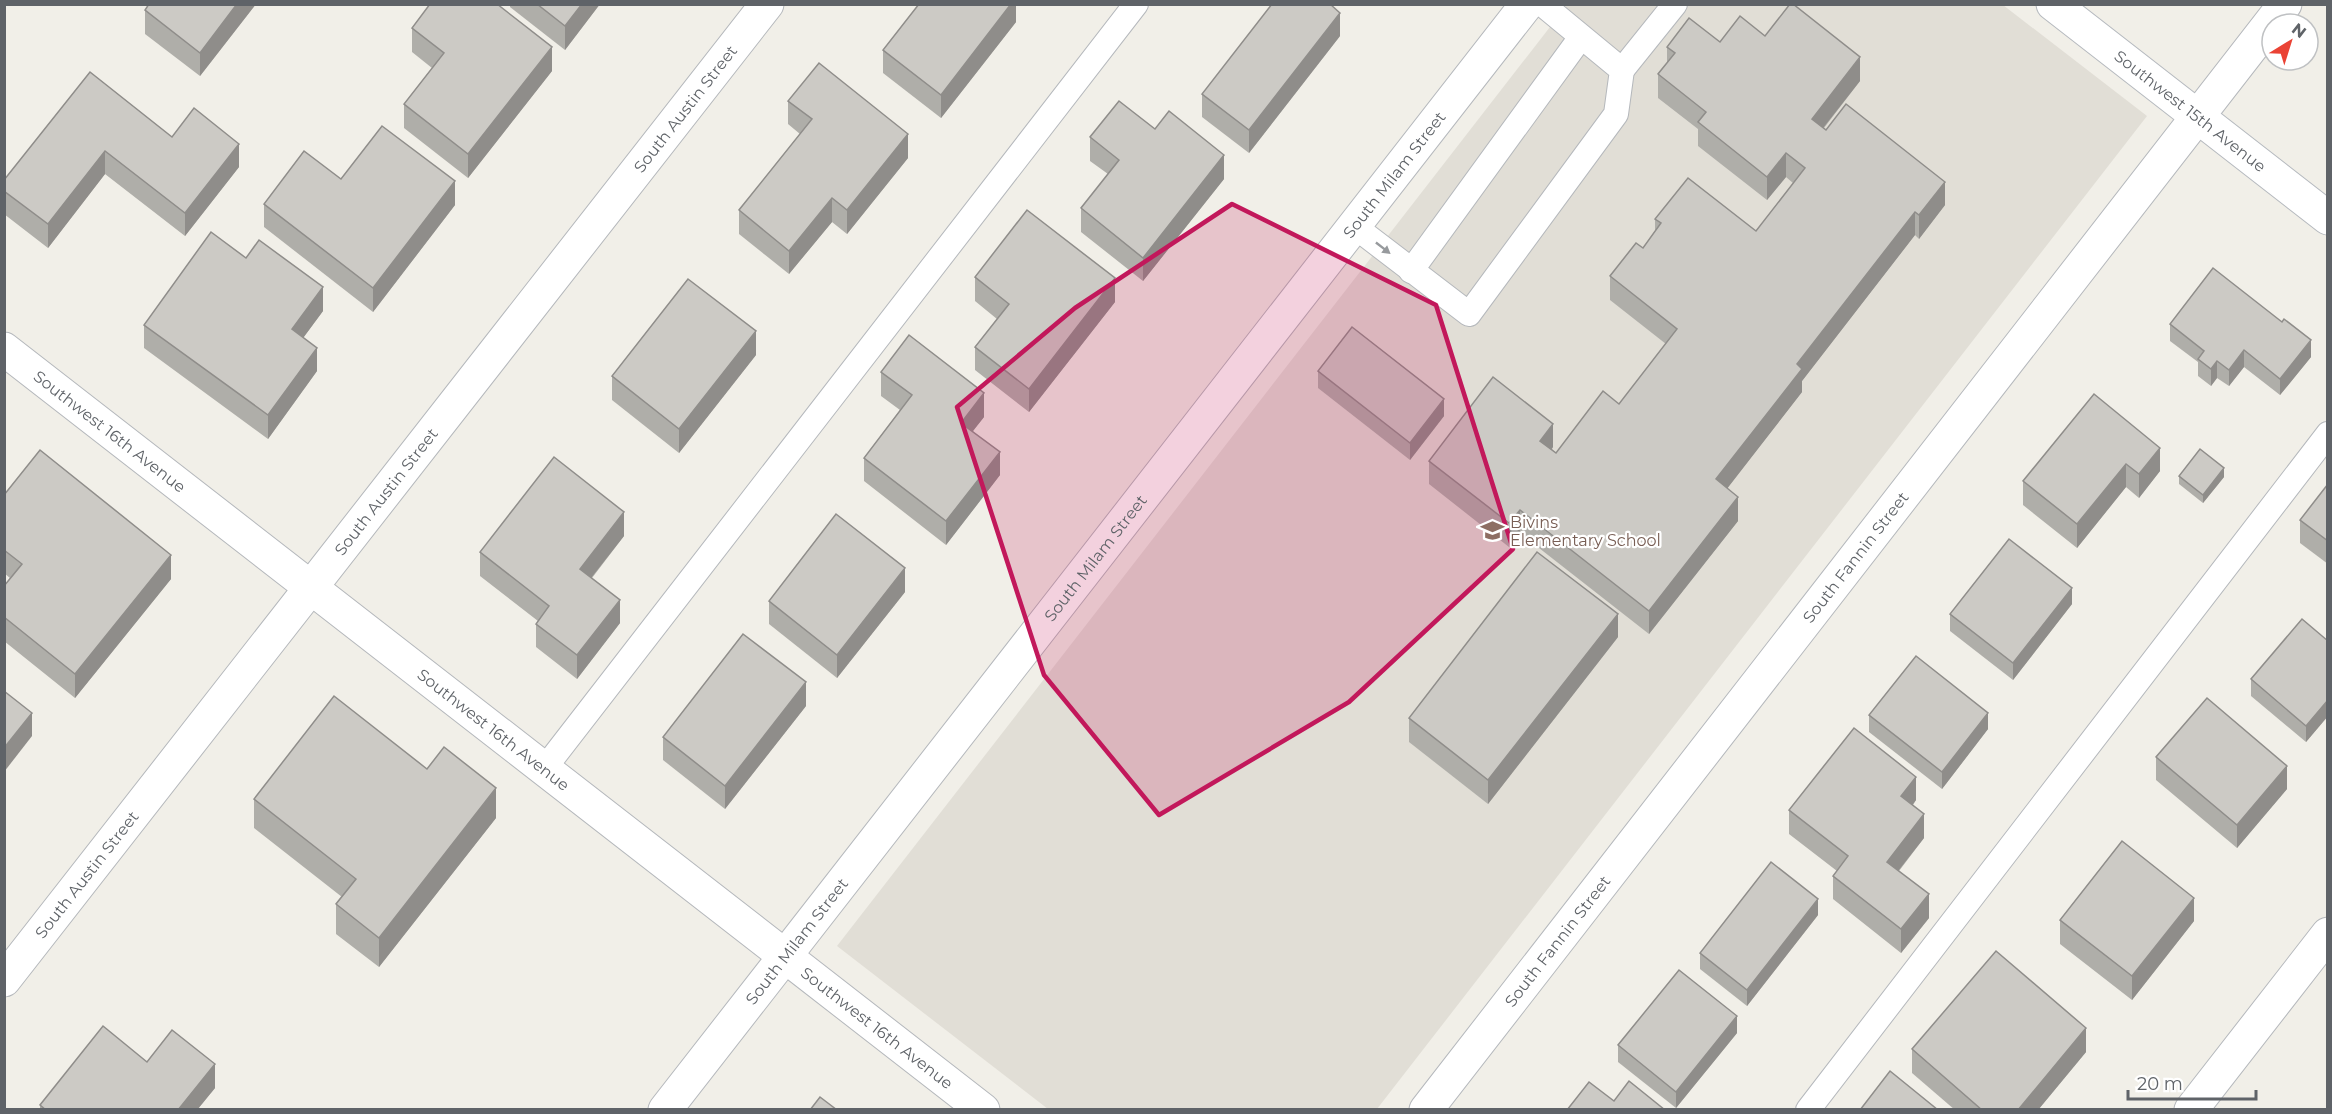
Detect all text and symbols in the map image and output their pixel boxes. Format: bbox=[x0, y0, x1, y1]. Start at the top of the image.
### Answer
north arrow bbox=[2260, 12, 2320, 72]
text: N bbox=[2288, 19, 2310, 42]
street label: South Austin Street bbox=[630, 41, 742, 176]
street label: Southwest 15th Avenue bbox=[2111, 46, 2269, 176]
street label: South Milam Street bbox=[1339, 107, 1450, 242]
one-way arrow bbox=[1375, 242, 1390, 254]
street label: Southwest 16th Avenue bbox=[30, 367, 189, 497]
street label: South Austin Street bbox=[331, 424, 442, 559]
street label: South Fannin Street bbox=[1799, 488, 1913, 627]
street label: South Milam Street bbox=[1041, 491, 1151, 625]
place label: Bivins Elementary School bbox=[1510, 513, 1661, 550]
school or university icon: Bivins Elementary School bbox=[1479, 518, 1505, 544]
street label: Southwest 16th Avenue bbox=[413, 665, 573, 795]
street label: South Austin Street bbox=[31, 807, 143, 942]
street label: South Fannin Street bbox=[1501, 872, 1615, 1011]
street label: South Milam Street bbox=[742, 874, 852, 1009]
street label: Southwest 16th Avenue bbox=[797, 963, 957, 1093]
scale bar bbox=[2128, 1063, 2256, 1101]
text: 20 m bbox=[2137, 1073, 2183, 1095]

